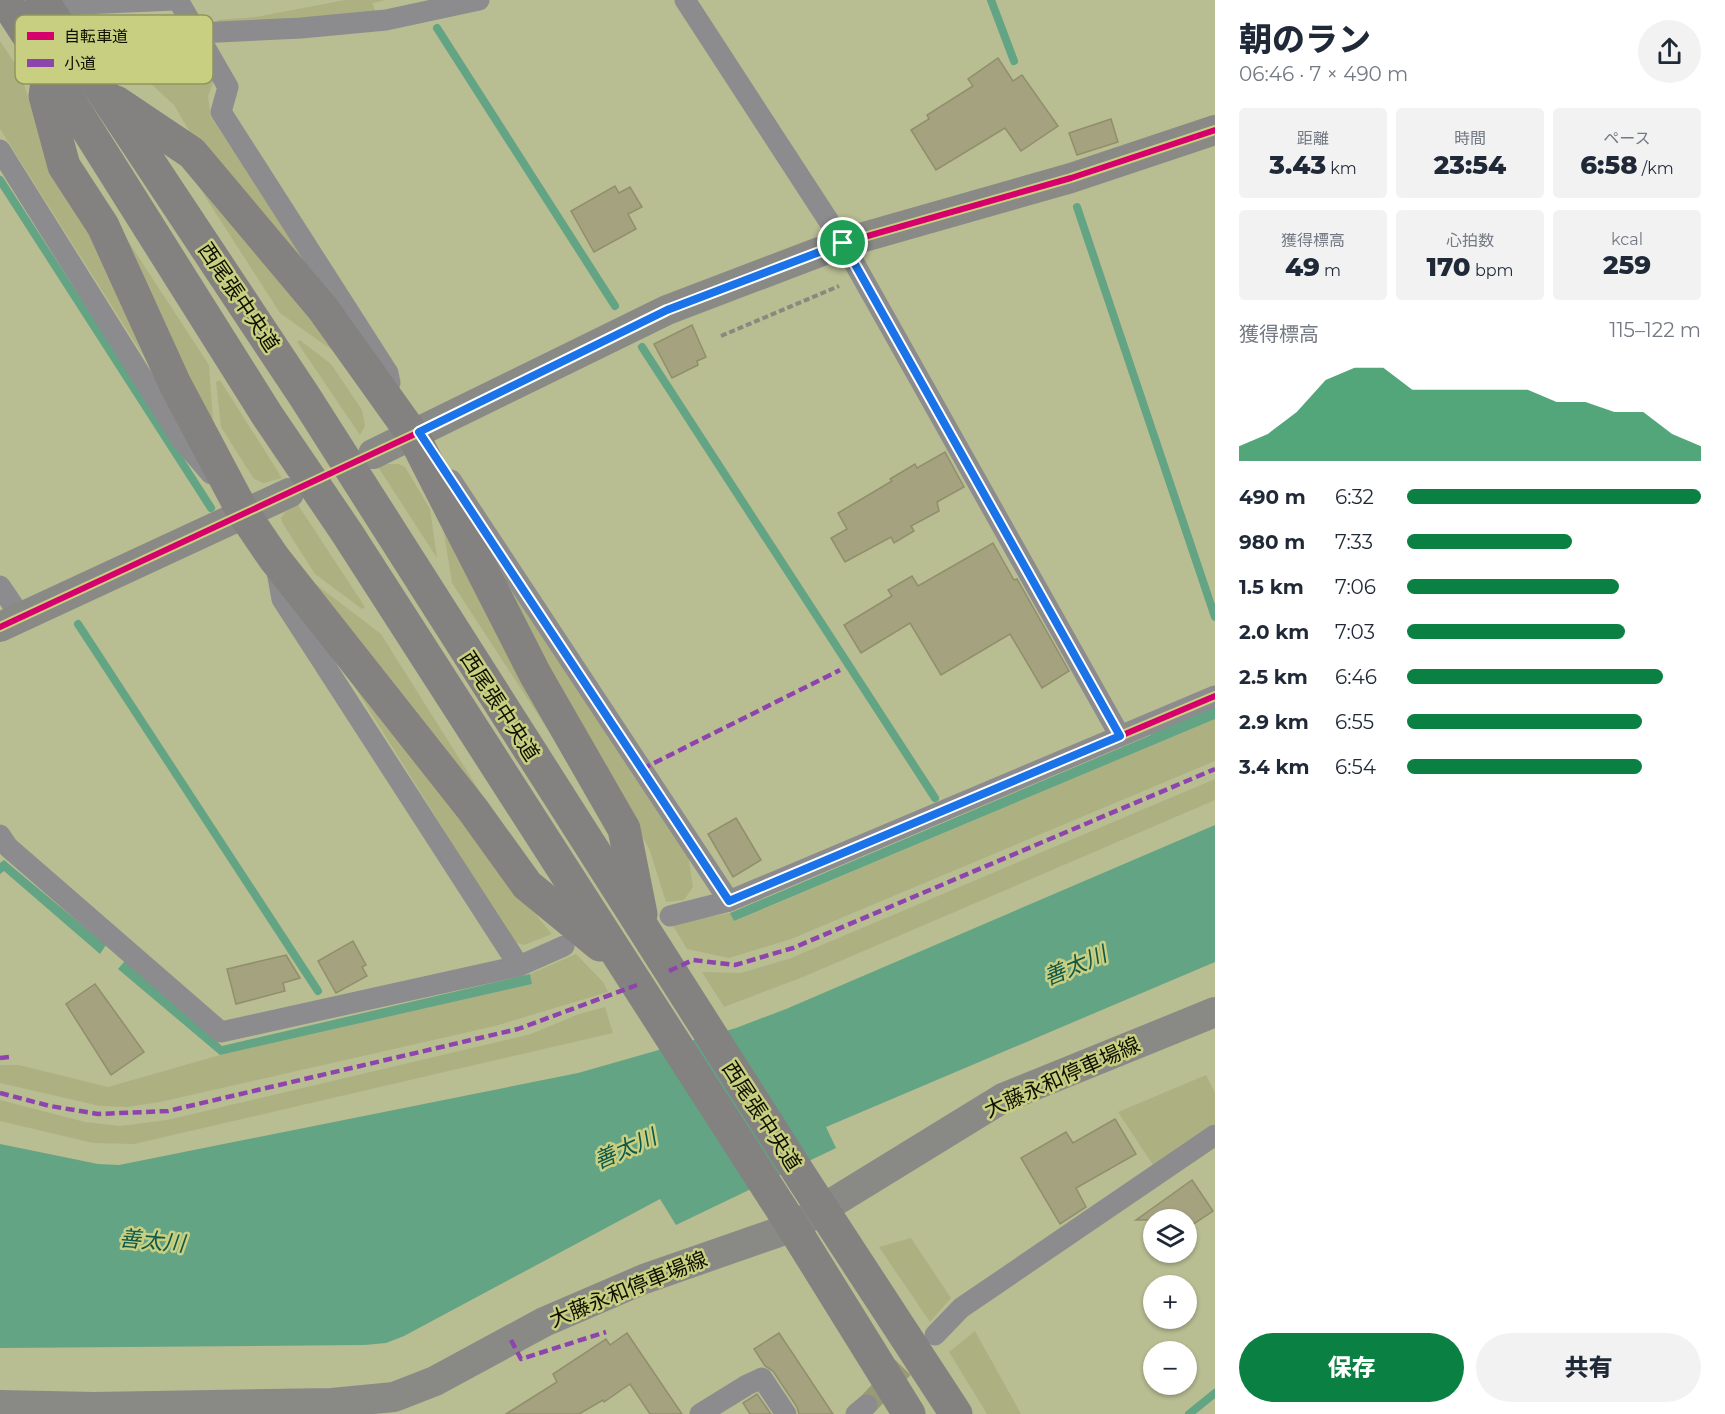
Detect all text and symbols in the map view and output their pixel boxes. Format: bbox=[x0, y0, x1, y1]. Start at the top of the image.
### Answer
legend bbox=[15, 15, 213, 84]
text: 朝のラン bbox=[1239, 19, 1371, 59]
button: share bbox=[1638, 20, 1701, 83]
text: 自転車道 bbox=[64, 27, 128, 46]
text: 小道 bbox=[64, 54, 96, 73]
text: 06:46 · 7 × 490 m bbox=[1239, 62, 1408, 86]
text: 距離 bbox=[1297, 129, 1329, 148]
text: 時間 bbox=[1454, 129, 1486, 148]
text: ペース bbox=[1603, 129, 1651, 148]
text: 3.43 bbox=[1269, 149, 1326, 181]
text: 23:54 bbox=[1434, 149, 1506, 181]
text: 6:58 bbox=[1580, 149, 1638, 181]
text: km bbox=[1326, 159, 1357, 178]
text: /km bbox=[1638, 159, 1674, 178]
pin bbox=[817, 217, 868, 268]
icon: arrive bbox=[826, 226, 859, 259]
text: kcal bbox=[1611, 230, 1643, 249]
text: 獲得標高 bbox=[1281, 231, 1345, 250]
text: 心拍数 bbox=[1446, 231, 1494, 250]
street label: 西尾張中央道 bbox=[193, 238, 285, 356]
text: 259 bbox=[1603, 249, 1651, 281]
text: 49 bbox=[1285, 251, 1320, 283]
text: 170 bbox=[1426, 251, 1471, 283]
text: m bbox=[1320, 261, 1341, 280]
text: bpm bbox=[1471, 261, 1514, 280]
text: 115–122 m bbox=[1609, 318, 1701, 342]
text: 獲得標高 bbox=[1239, 322, 1319, 346]
text: 490 m bbox=[1239, 485, 1306, 509]
text: 6:32 bbox=[1335, 485, 1374, 509]
text: 980 m bbox=[1239, 530, 1305, 554]
text: 7:33 bbox=[1335, 530, 1373, 554]
text: 1.5 km bbox=[1239, 575, 1304, 599]
text: 7:06 bbox=[1335, 575, 1376, 599]
text: 2.0 km bbox=[1239, 620, 1309, 644]
text: 7:03 bbox=[1335, 620, 1375, 644]
street label: 西尾張中央道 bbox=[455, 646, 545, 766]
text: 2.5 km bbox=[1239, 665, 1308, 689]
text: 6:46 bbox=[1335, 665, 1377, 689]
text: 2.9 km bbox=[1239, 710, 1309, 734]
text: 6:55 bbox=[1335, 710, 1374, 734]
text: 3.4 km bbox=[1239, 755, 1310, 779]
text: 6:54 bbox=[1335, 755, 1376, 779]
water label: 善太川 bbox=[1039, 940, 1112, 991]
street label: 大藤永和停車場線 bbox=[980, 1031, 1144, 1123]
street label: 西尾張中央道 bbox=[717, 1056, 807, 1176]
water label: 善太川 bbox=[589, 1122, 662, 1175]
map controls bbox=[1143, 1209, 1197, 1395]
button: layers bbox=[1143, 1209, 1197, 1263]
water label: 善太川 bbox=[118, 1225, 188, 1257]
street label: 大藤永和停車場線 bbox=[545, 1246, 711, 1332]
button: + bbox=[1143, 1275, 1197, 1329]
button: 保存 bbox=[1239, 1333, 1464, 1402]
button: 共有 bbox=[1476, 1333, 1701, 1402]
button: − bbox=[1143, 1341, 1197, 1395]

